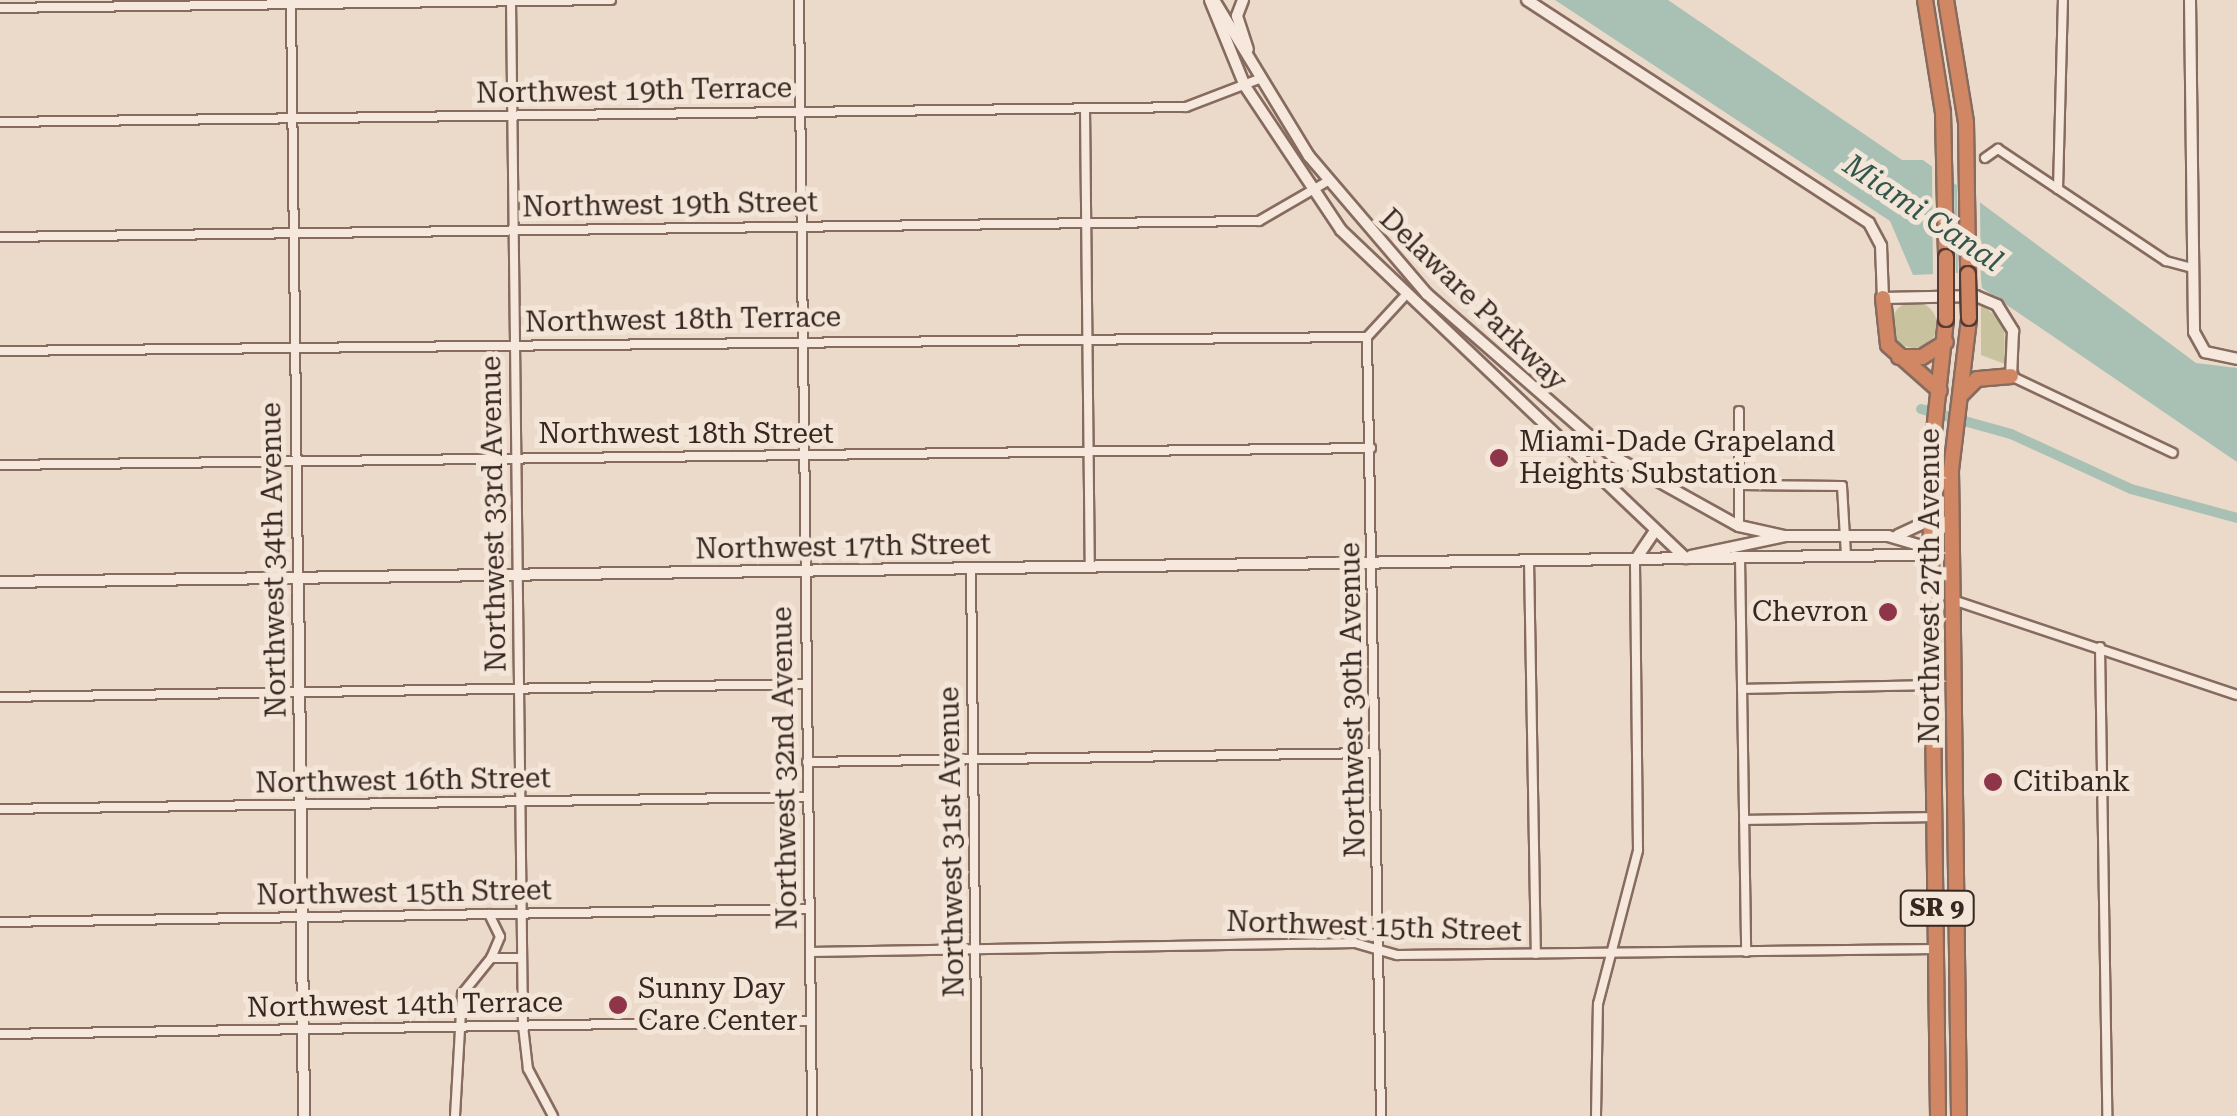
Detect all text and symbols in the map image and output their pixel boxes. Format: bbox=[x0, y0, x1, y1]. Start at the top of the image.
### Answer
street label: Northwest 19th Terrace bbox=[476, 71, 792, 111]
water label: Miami Canal bbox=[1837, 147, 2009, 279]
street label: Northwest 19th Street bbox=[522, 186, 818, 224]
street label: Delaware Parkway bbox=[1373, 202, 1573, 398]
street label: Northwest 18th Terrace bbox=[525, 300, 841, 340]
street label: Northwest 33rd Avenue bbox=[474, 356, 514, 672]
street label: Northwest 34th Avenue bbox=[254, 402, 294, 718]
street label: Northwest 18th Street bbox=[538, 417, 834, 451]
place label: Miami-Dade Grapeland Heights Substation bbox=[1519, 425, 1835, 491]
street label: Northwest 27th Avenue bbox=[1913, 428, 1947, 744]
marker: Miami-Dade Grapeland Heights Substation bbox=[1488, 447, 1510, 469]
street label: Northwest 17th Street bbox=[695, 528, 991, 566]
street label: Northwest 30th Avenue bbox=[1333, 542, 1373, 858]
place label: Chevron bbox=[1752, 595, 1868, 629]
marker: Chevron bbox=[1877, 601, 1899, 623]
street label: Northwest 32nd Avenue bbox=[765, 606, 805, 930]
street label: Northwest 31st Avenue bbox=[932, 686, 972, 998]
street label: Northwest 16th Street bbox=[255, 762, 551, 800]
place label: Citibank bbox=[2013, 765, 2130, 799]
marker: Citibank bbox=[1982, 771, 2004, 793]
street label: Northwest 15th Street bbox=[256, 874, 552, 912]
road number: SR 9 bbox=[1900, 888, 1974, 928]
street label: Northwest 15th Street bbox=[1226, 905, 1522, 949]
place label: Sunny Day Care Center bbox=[638, 972, 798, 1038]
street label: Northwest 14th Terrace bbox=[247, 985, 563, 1025]
marker: Sunny Day Care Center bbox=[607, 994, 629, 1016]

